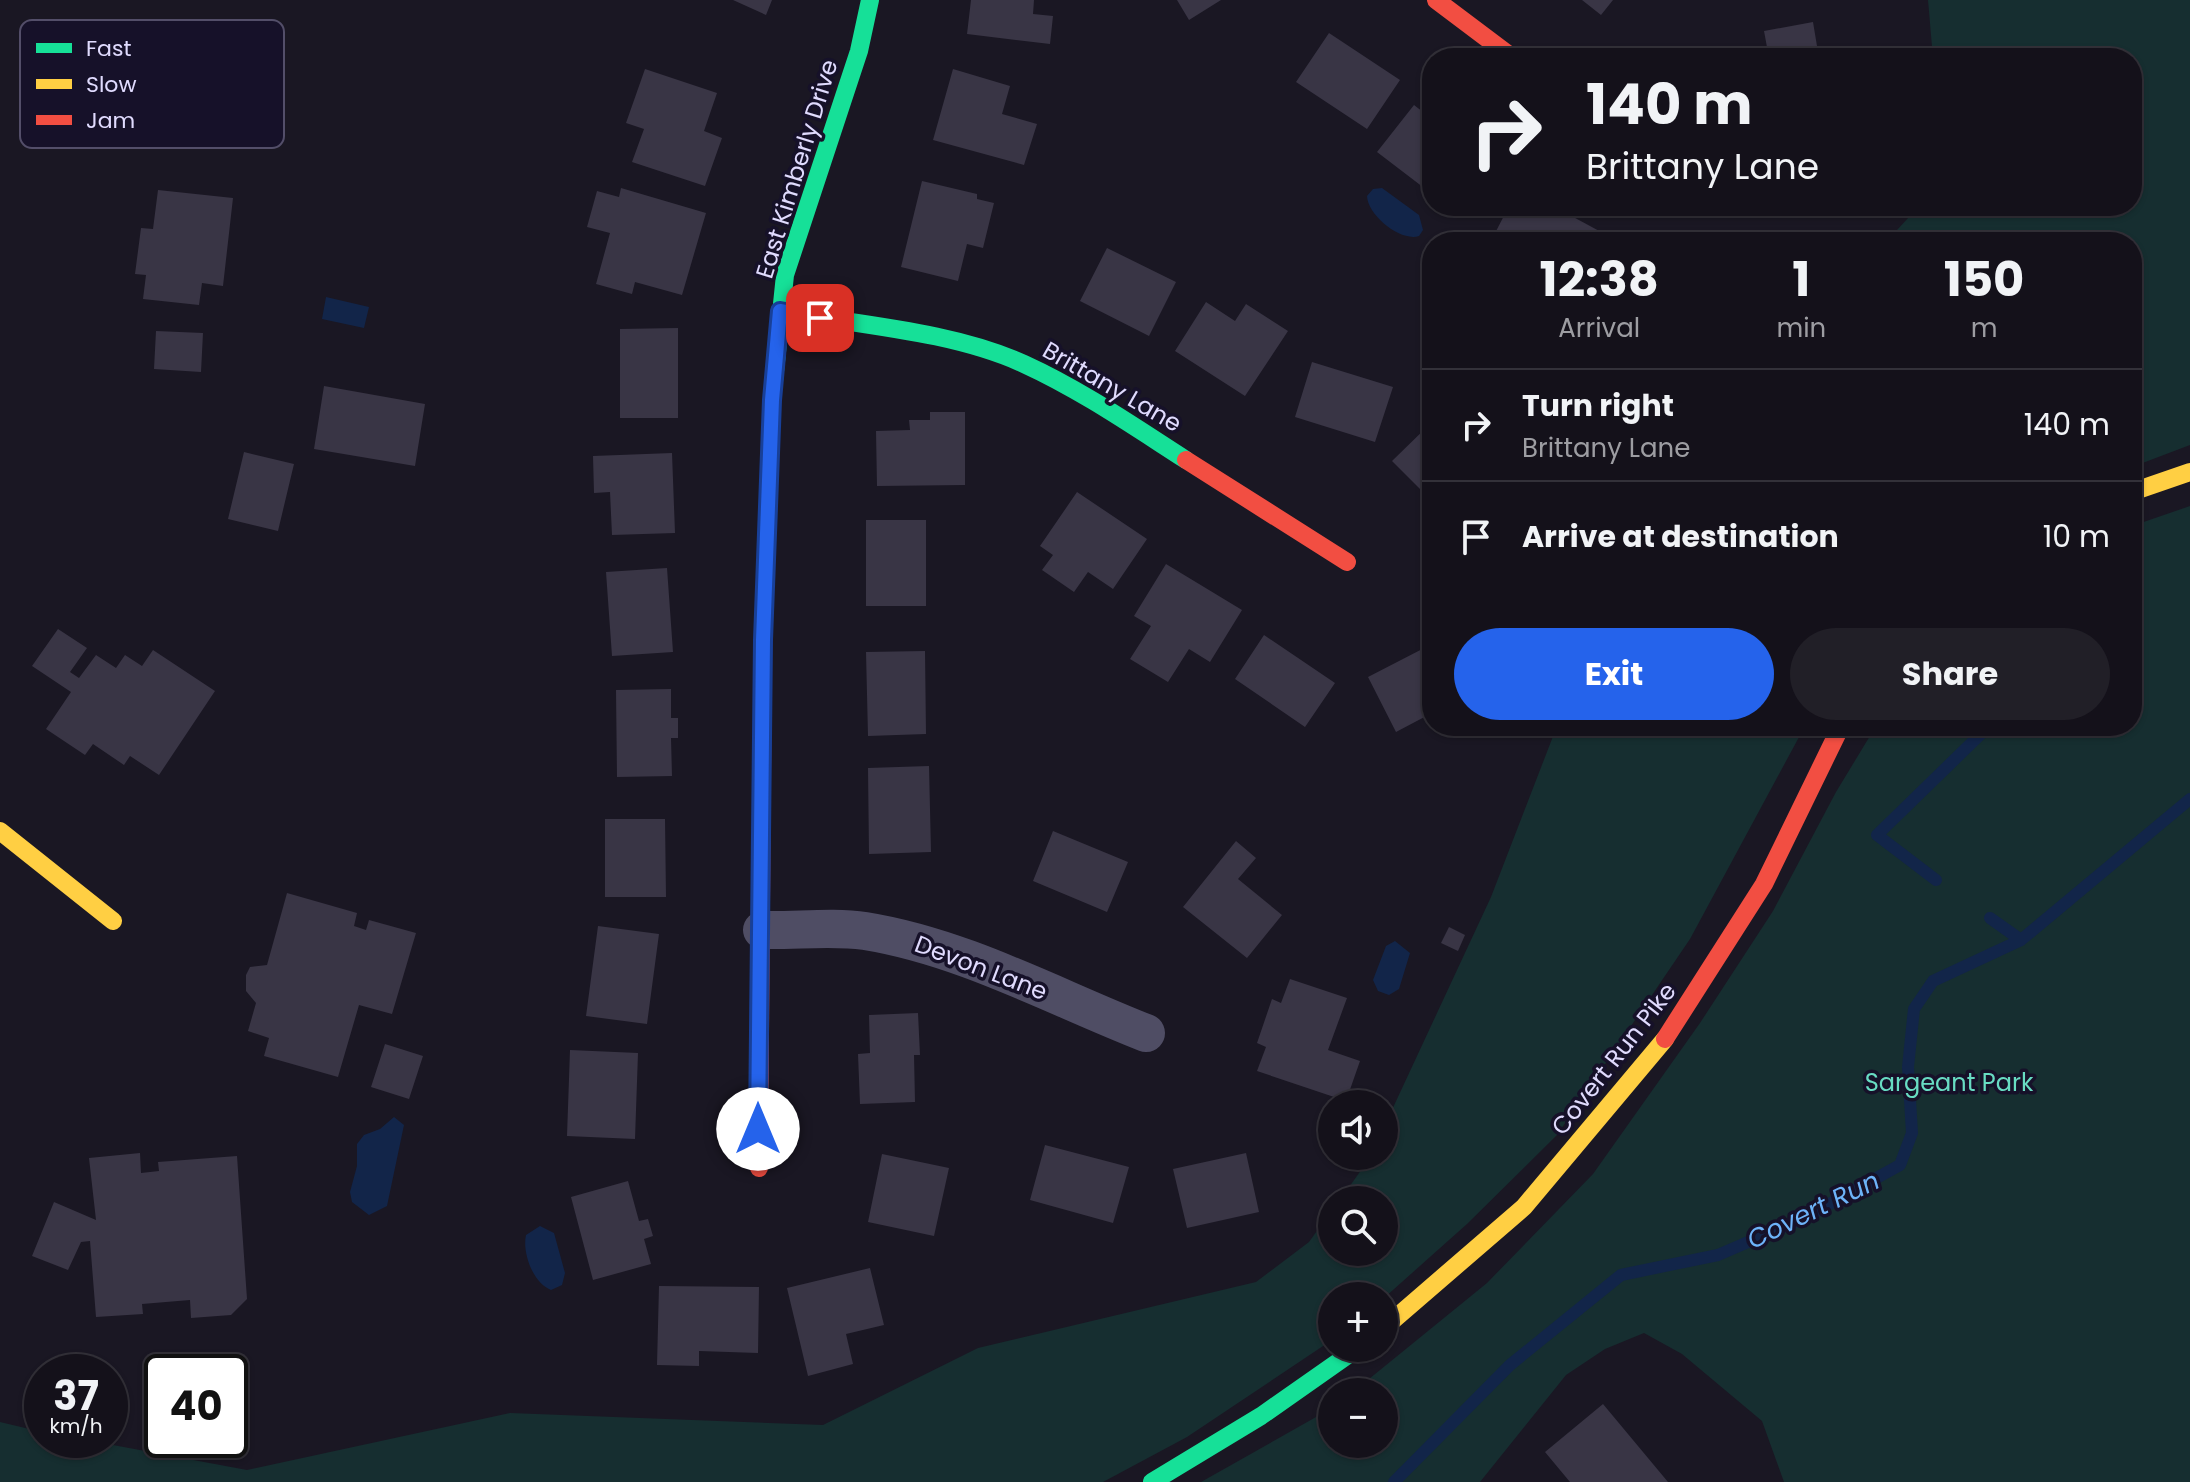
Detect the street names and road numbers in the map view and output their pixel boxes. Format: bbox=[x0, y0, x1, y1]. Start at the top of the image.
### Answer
street label: East Kimberly Drive bbox=[748, 55, 846, 282]
street label: Brittany Lane bbox=[1037, 333, 1188, 440]
street label: Devon Lane bbox=[910, 927, 1052, 1008]
street label: Covert Run Pike bbox=[1544, 976, 1684, 1142]

